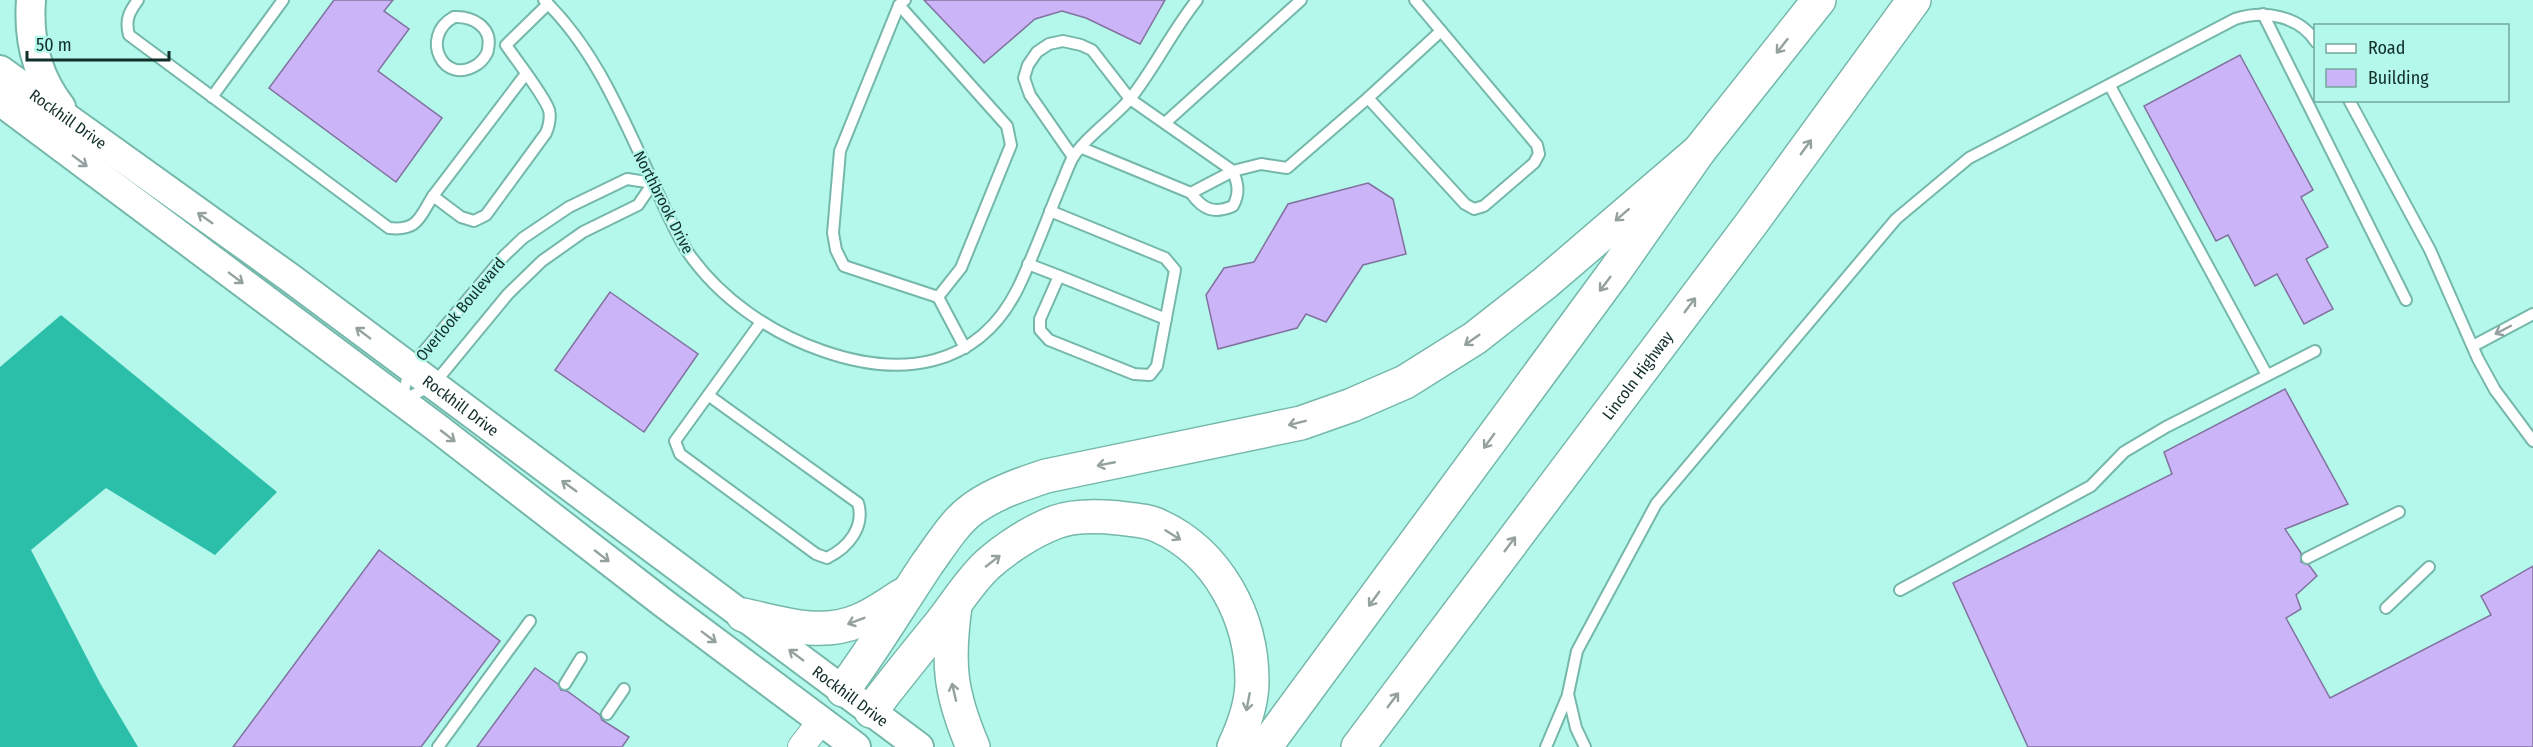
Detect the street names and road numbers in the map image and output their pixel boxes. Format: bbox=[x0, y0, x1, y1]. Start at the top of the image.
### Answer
street label: Rockhill Drive bbox=[26, 85, 110, 153]
street label: Northbrook Drive bbox=[629, 148, 698, 257]
street label: Overlook Boulevard bbox=[412, 254, 509, 365]
street label: Lincoln Highway bbox=[1598, 327, 1678, 424]
street label: Rockhill Drive bbox=[419, 371, 502, 440]
street label: Rockhill Drive bbox=[808, 662, 892, 731]

